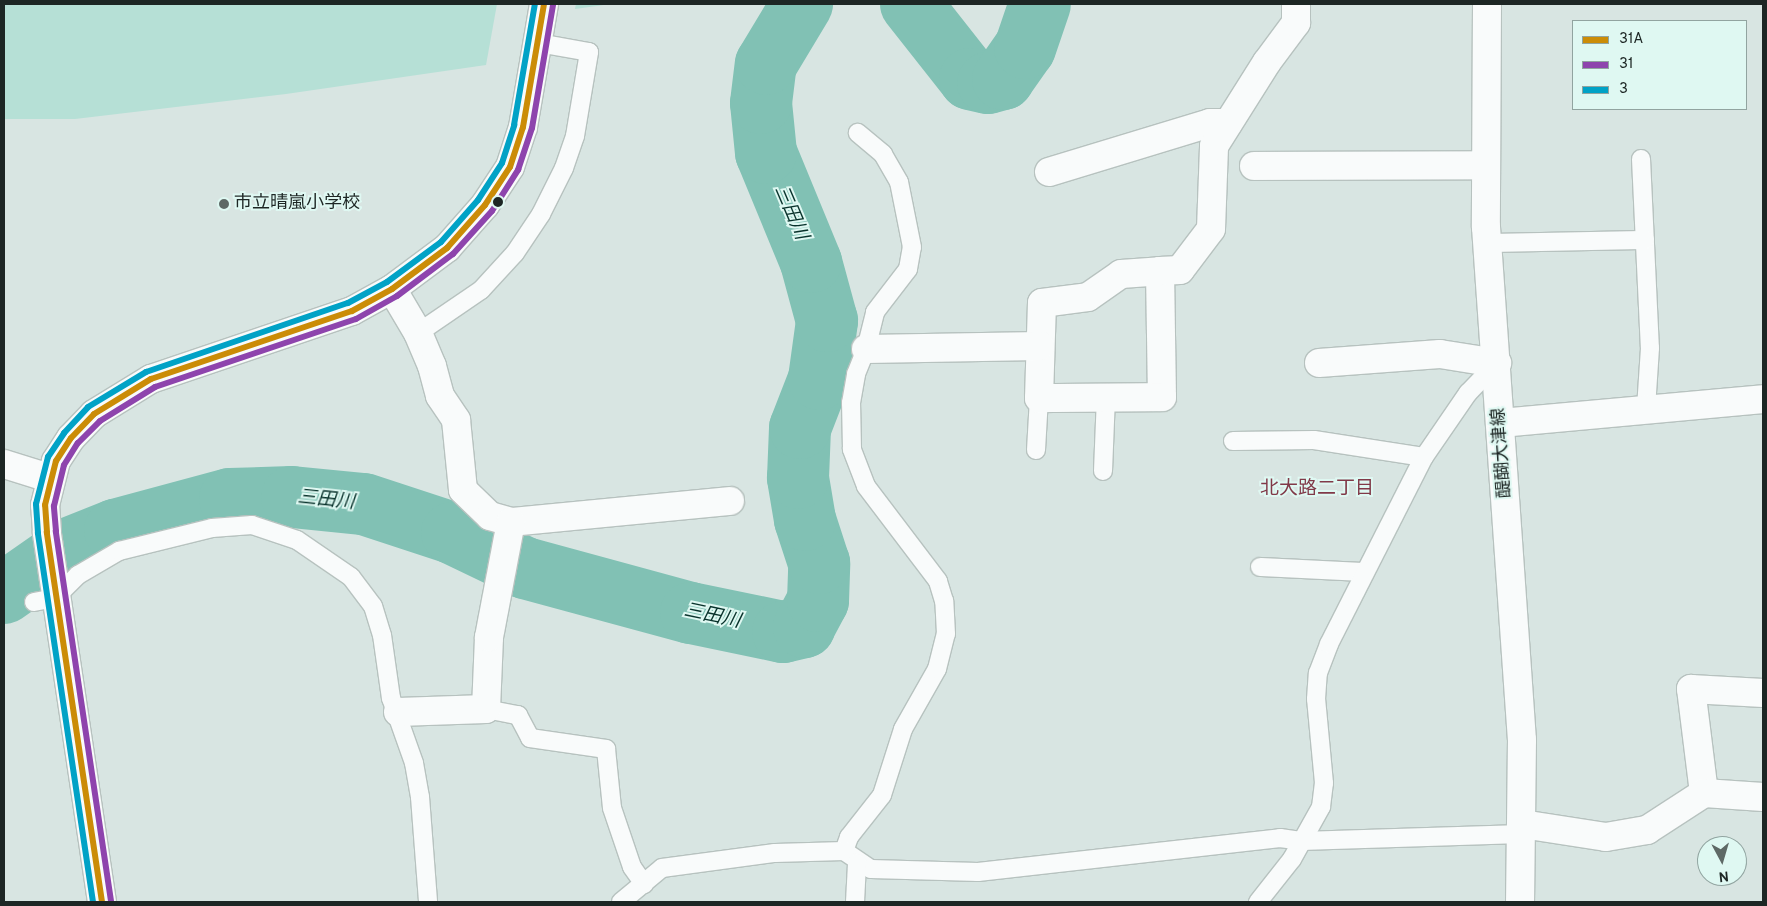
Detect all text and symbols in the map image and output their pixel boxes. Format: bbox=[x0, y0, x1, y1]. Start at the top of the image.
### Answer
legend bbox=[1572, 20, 1747, 110]
text: 31A bbox=[1619, 30, 1643, 49]
text: 31 bbox=[1619, 55, 1634, 74]
text: 3 bbox=[1619, 80, 1628, 99]
water label: 三田川 bbox=[768, 182, 812, 244]
place label: 市立晴嵐小学校 bbox=[234, 193, 360, 215]
unlabelled marker bbox=[493, 197, 503, 207]
marker: 市立晴嵐小学校 bbox=[218, 198, 230, 210]
street label: 醍醐大津線 bbox=[1489, 407, 1517, 499]
district label: 北大路二丁目 bbox=[1260, 479, 1374, 501]
water label: 三田川 bbox=[296, 487, 356, 515]
water label: 三田川 bbox=[682, 600, 742, 634]
north arrow bbox=[1697, 836, 1747, 886]
text: N bbox=[1718, 866, 1729, 884]

